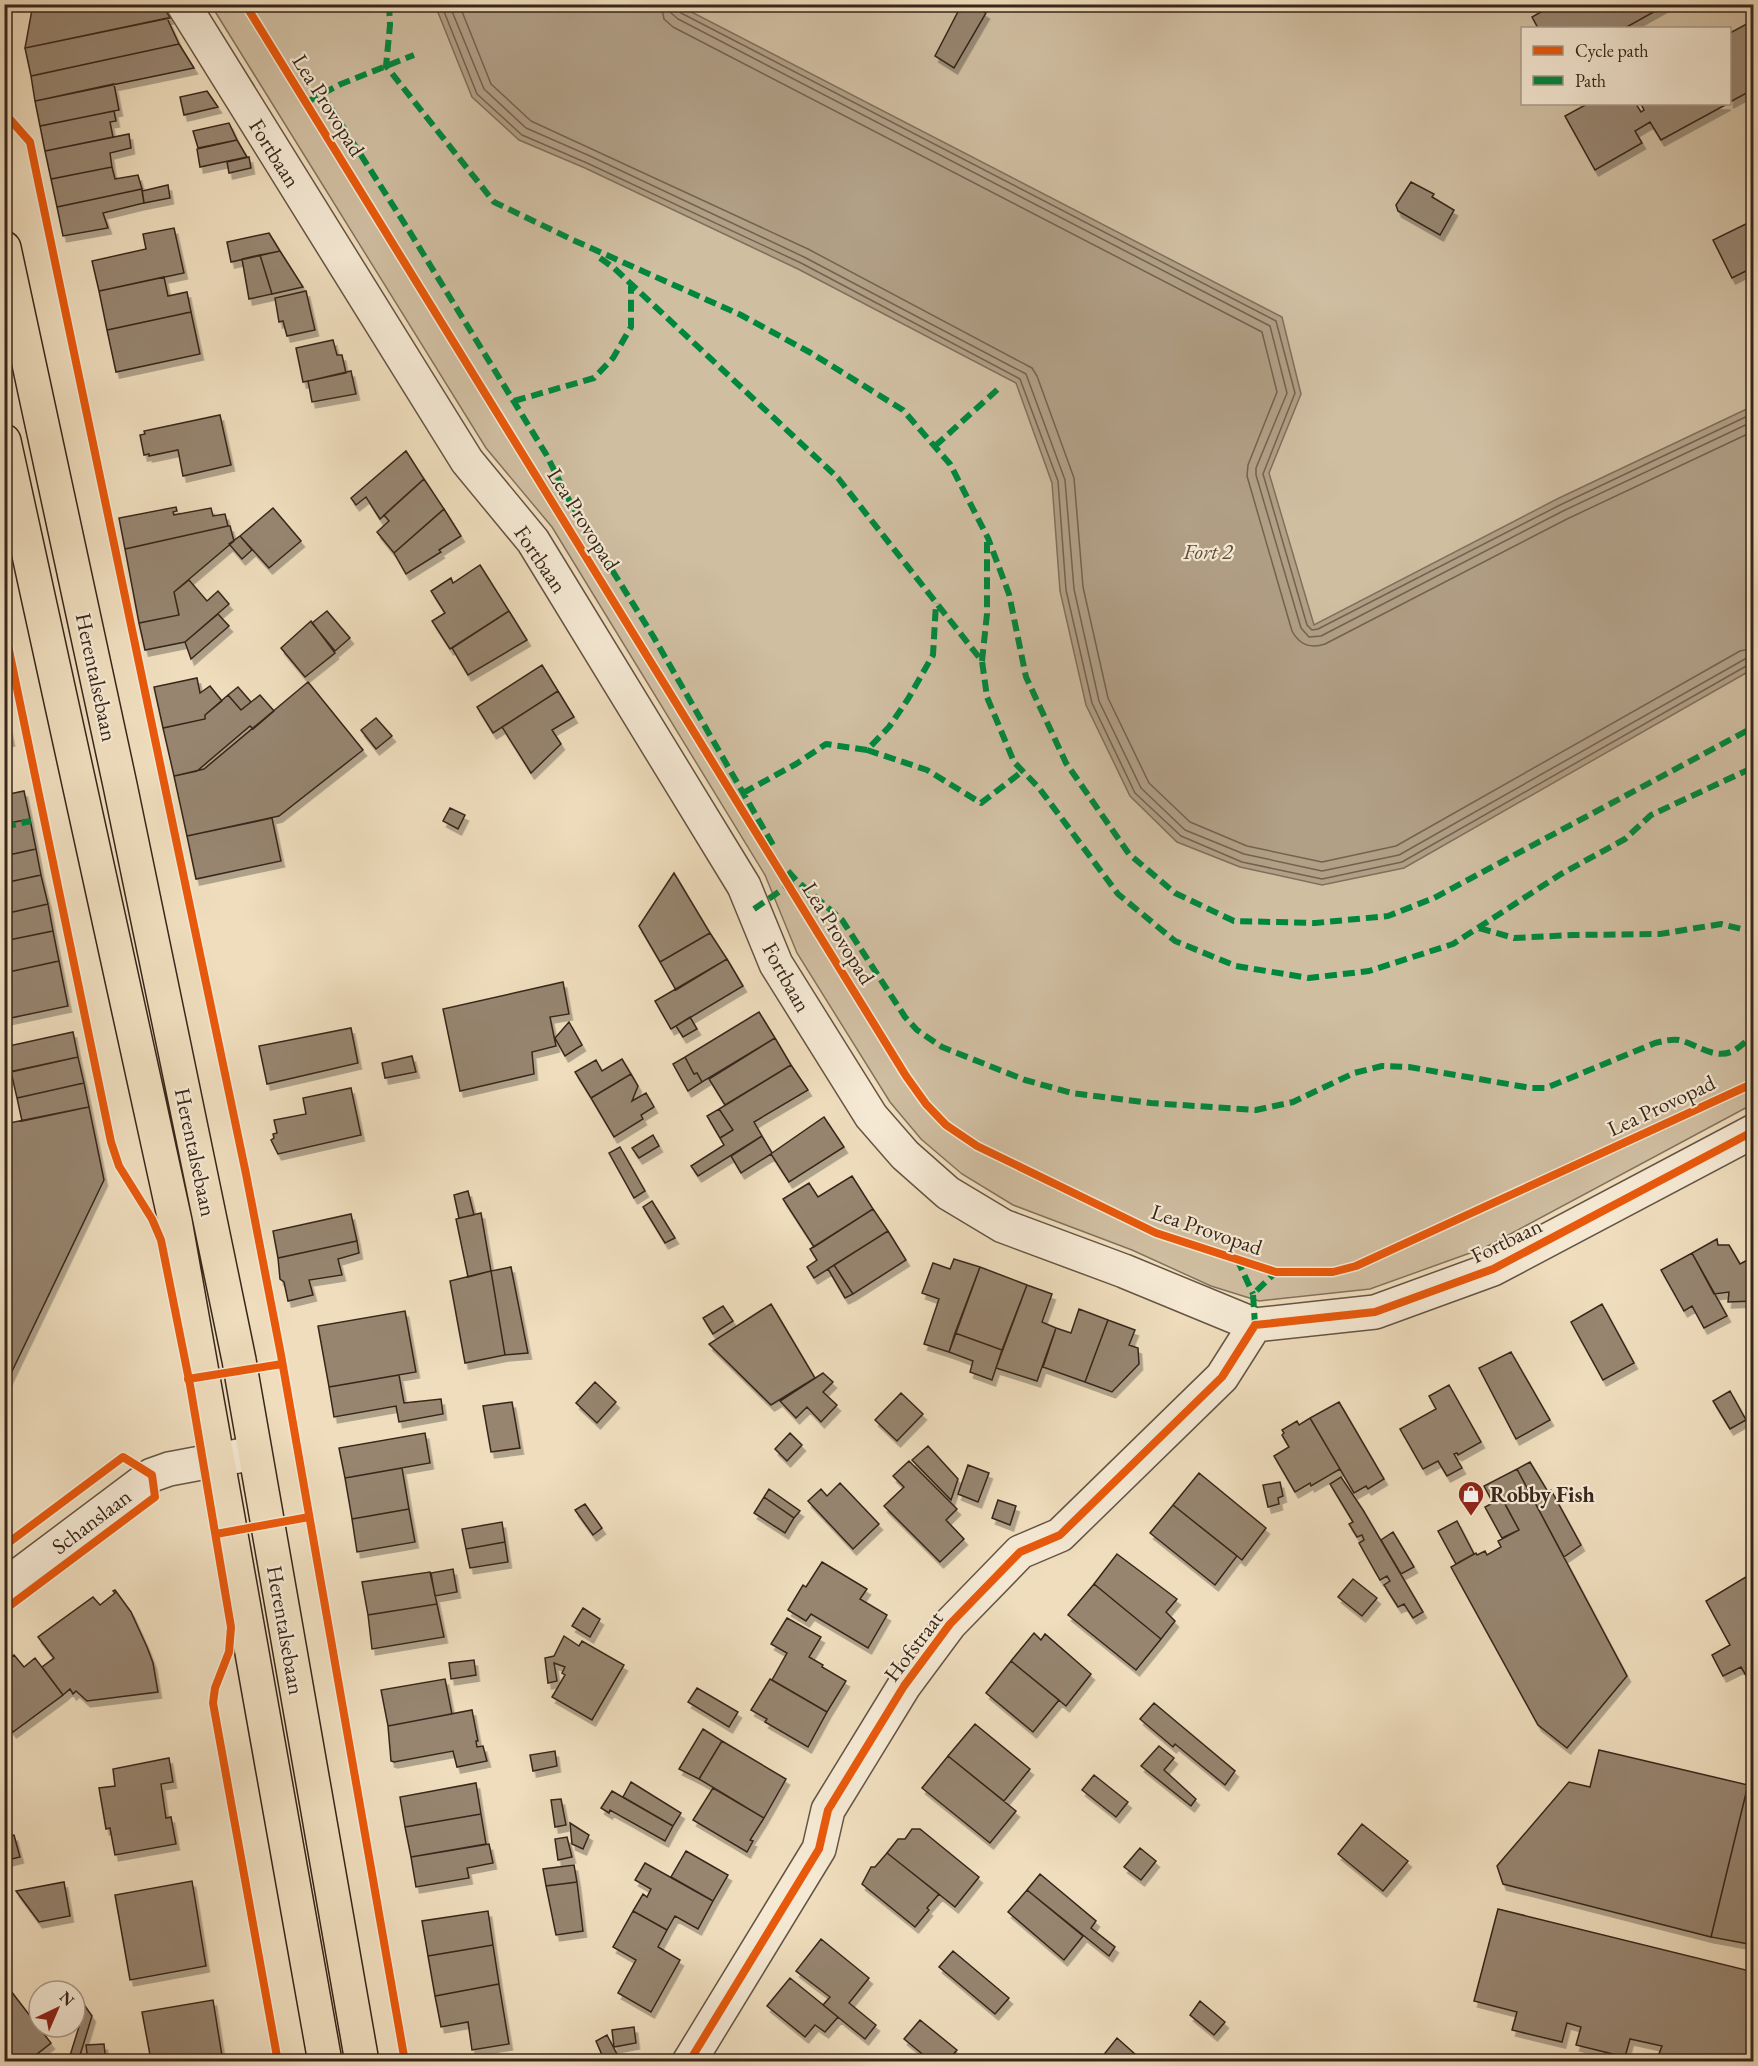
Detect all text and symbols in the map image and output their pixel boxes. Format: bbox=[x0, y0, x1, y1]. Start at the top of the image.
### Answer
legend bbox=[1521, 27, 1731, 105]
text: Cycle path bbox=[1575, 39, 1649, 62]
street label: Lea Provopad bbox=[286, 49, 372, 163]
text: Path bbox=[1575, 69, 1606, 92]
street label: Fortbaan bbox=[242, 113, 307, 193]
street label: Lea Provopad bbox=[541, 463, 627, 577]
street label: Fortbaan bbox=[507, 520, 574, 599]
park label: Fort 2 bbox=[1182, 537, 1234, 566]
street label: Herentalsebaan bbox=[69, 610, 124, 744]
street label: Lea Provopad bbox=[796, 877, 882, 991]
street label: Fortbaan bbox=[756, 937, 818, 1018]
street label: Lea Provopad bbox=[1603, 1068, 1720, 1143]
street label: Herentalsebaan bbox=[168, 1085, 223, 1219]
street label: Lea Provopad bbox=[1147, 1197, 1267, 1262]
street label: Fortbaan bbox=[1466, 1211, 1547, 1270]
shop icon: Robby Fish bbox=[1456, 1479, 1486, 1517]
place label: Robby Fish bbox=[1490, 1480, 1595, 1509]
street label: Schanslaan bbox=[46, 1482, 137, 1561]
street label: Herentalsebaan bbox=[260, 1563, 311, 1697]
street label: Hofstraat bbox=[877, 1605, 950, 1688]
north arrow bbox=[27, 1979, 87, 2039]
text: N bbox=[55, 1987, 79, 2011]

